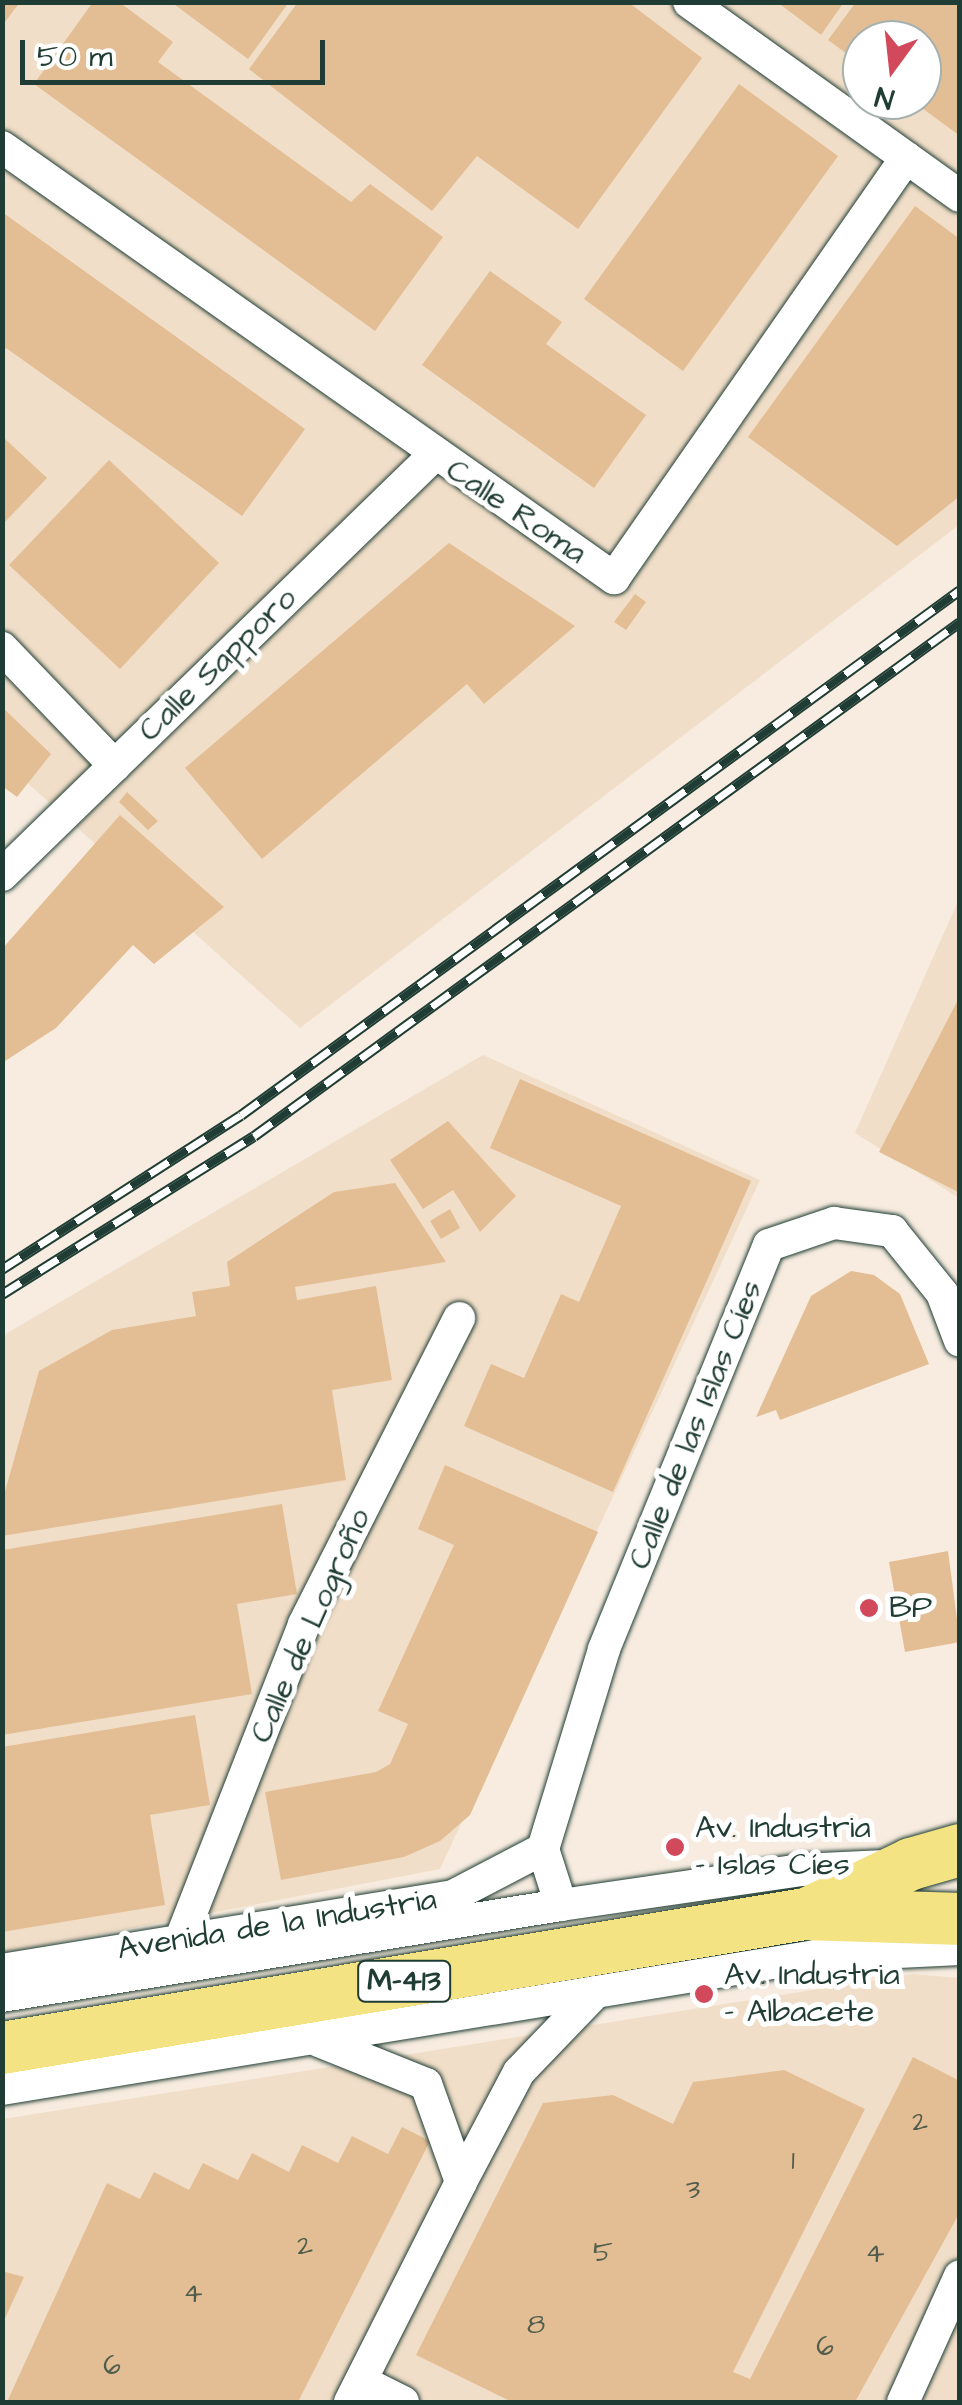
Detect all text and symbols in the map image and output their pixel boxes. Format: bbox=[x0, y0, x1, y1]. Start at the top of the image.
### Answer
scale bar bbox=[25, 20, 330, 82]
north arrow bbox=[842, 20, 942, 120]
text: 50 m bbox=[37, 36, 113, 78]
text: N bbox=[871, 76, 898, 119]
street label: Calle Roma bbox=[438, 451, 594, 573]
street label: Calle Sapporo bbox=[131, 580, 305, 750]
street label: Calle de las Islas Cíes bbox=[621, 1275, 771, 1575]
street label: Calle de Logroño bbox=[242, 1503, 380, 1749]
place label: BP bbox=[889, 1589, 932, 1627]
marker: BP bbox=[858, 1597, 880, 1619]
place label: Av. Industria - Islas Cíes bbox=[695, 1810, 871, 1885]
marker: Av. Industria - Islas Cíes bbox=[664, 1836, 686, 1858]
street label: Avenida de la Industria bbox=[115, 1881, 439, 1969]
road number: M-413 bbox=[356, 1956, 452, 2006]
place label: Av. Industria - Albacete bbox=[724, 1957, 900, 2032]
marker: Av. Industria - Albacete bbox=[693, 1983, 715, 2005]
house number: 2 bbox=[912, 2105, 928, 2139]
house number: 1 bbox=[791, 2144, 795, 2178]
house number: 3 bbox=[686, 2173, 700, 2207]
house number: 2 bbox=[297, 2229, 313, 2263]
house number: 5 bbox=[593, 2236, 613, 2270]
house number: 4 bbox=[865, 2237, 885, 2271]
house number: 4 bbox=[183, 2277, 203, 2311]
house number: 8 bbox=[527, 2308, 545, 2342]
house number: 6 bbox=[816, 2330, 834, 2364]
house number: 6 bbox=[103, 2349, 121, 2383]

